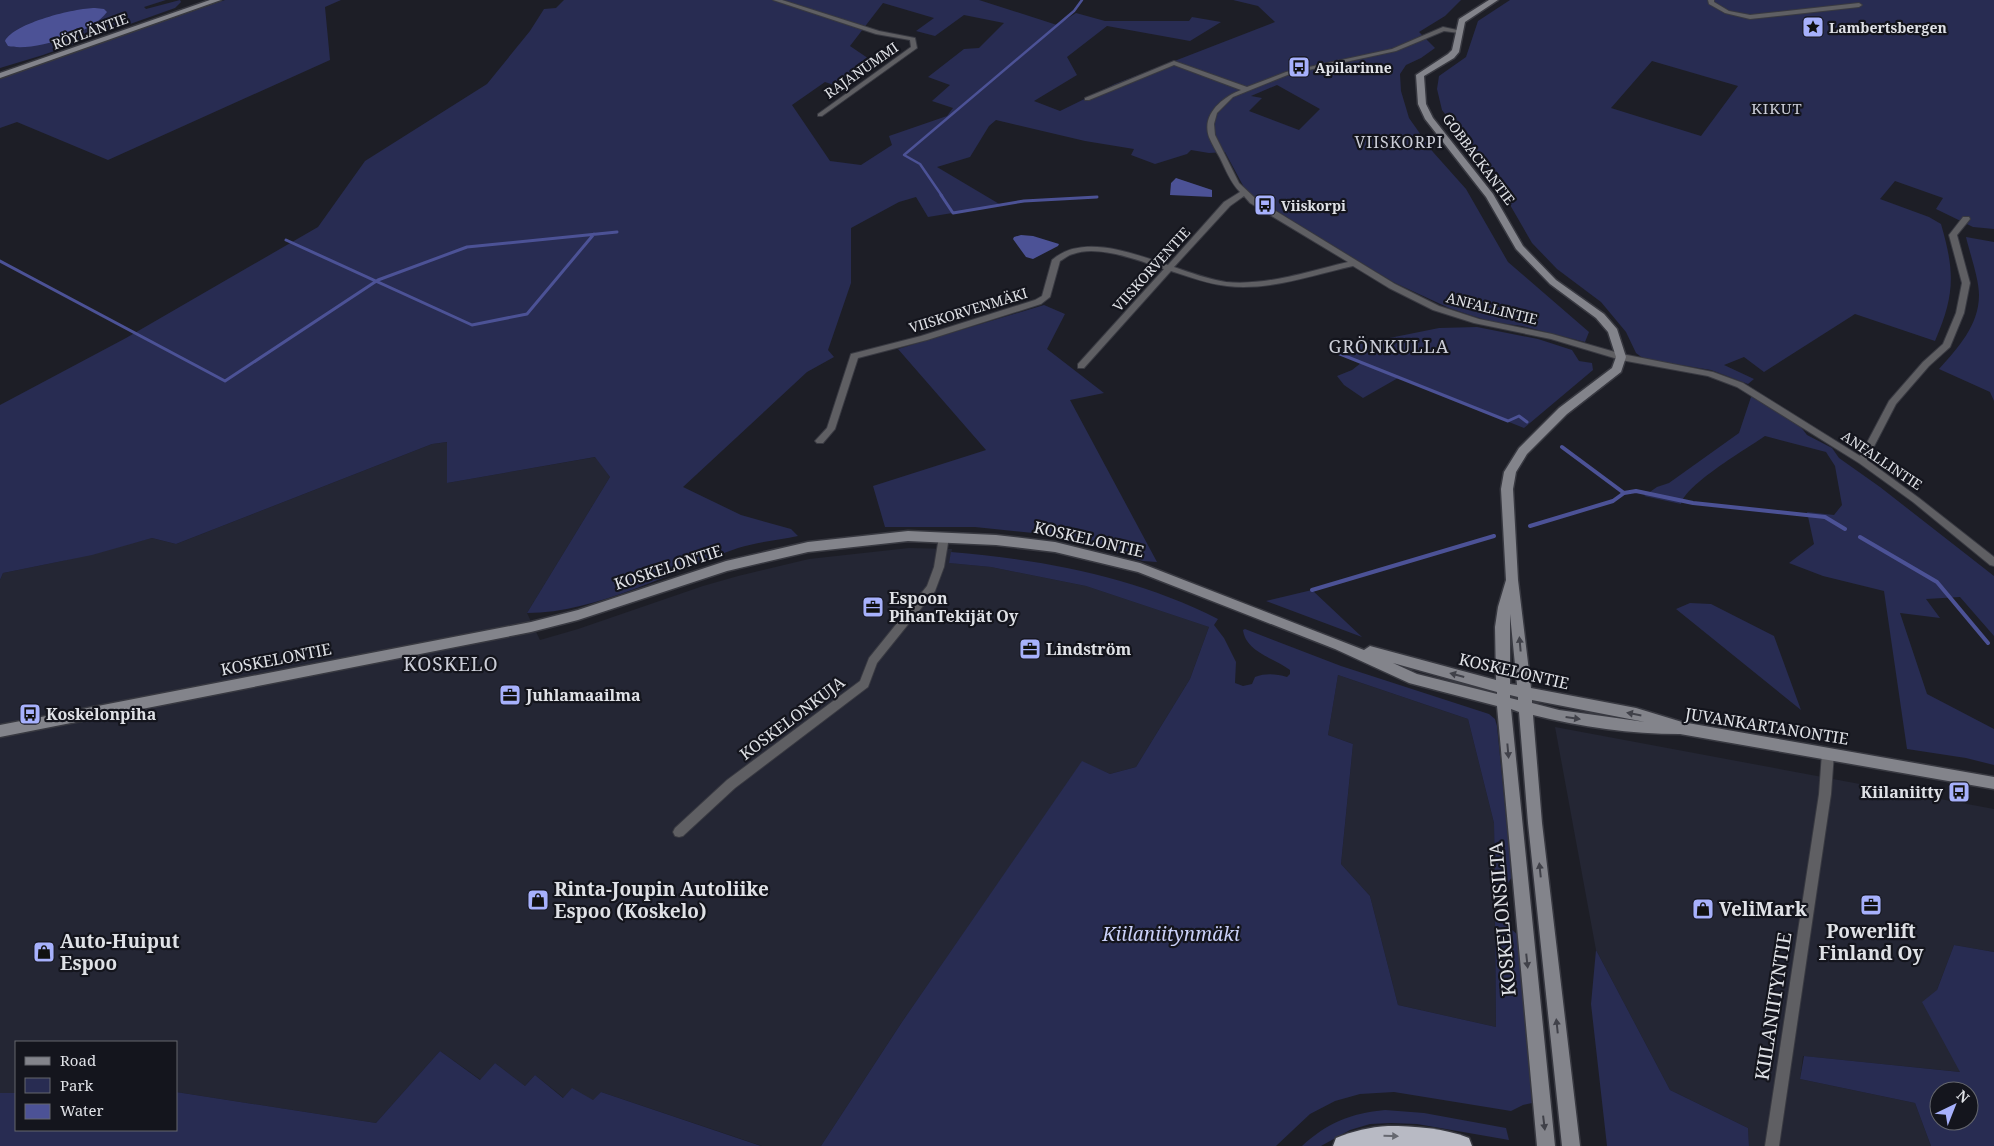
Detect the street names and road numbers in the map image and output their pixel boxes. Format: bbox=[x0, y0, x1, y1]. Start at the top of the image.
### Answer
street label: RÖYLÄNTIE bbox=[49, 8, 131, 53]
street label: RAJANUMMI bbox=[820, 38, 902, 102]
street label: GOBBACKANTIE bbox=[1438, 110, 1520, 209]
street label: VIISKORVENTIE bbox=[1108, 223, 1194, 315]
street label: VIISKORVENMÄKI bbox=[906, 283, 1030, 337]
street label: ANFALLINTIE bbox=[1444, 287, 1540, 329]
street label: ANFALLINTIE bbox=[1838, 426, 1926, 494]
street label: KOSKELONTIE bbox=[1032, 516, 1146, 562]
street label: KOSKELONTIE bbox=[611, 539, 725, 595]
street label: KOSKELONTIE bbox=[219, 637, 333, 681]
street label: KOSKELONTIE bbox=[1457, 648, 1571, 694]
street label: KOSKELONKUJA bbox=[735, 671, 850, 765]
street label: JUVANKARTANONTIE bbox=[1683, 702, 1850, 750]
street label: KOSKELONSILTA bbox=[1482, 840, 1522, 997]
street label: KIILANIITYNTIE bbox=[1748, 930, 1798, 1082]

